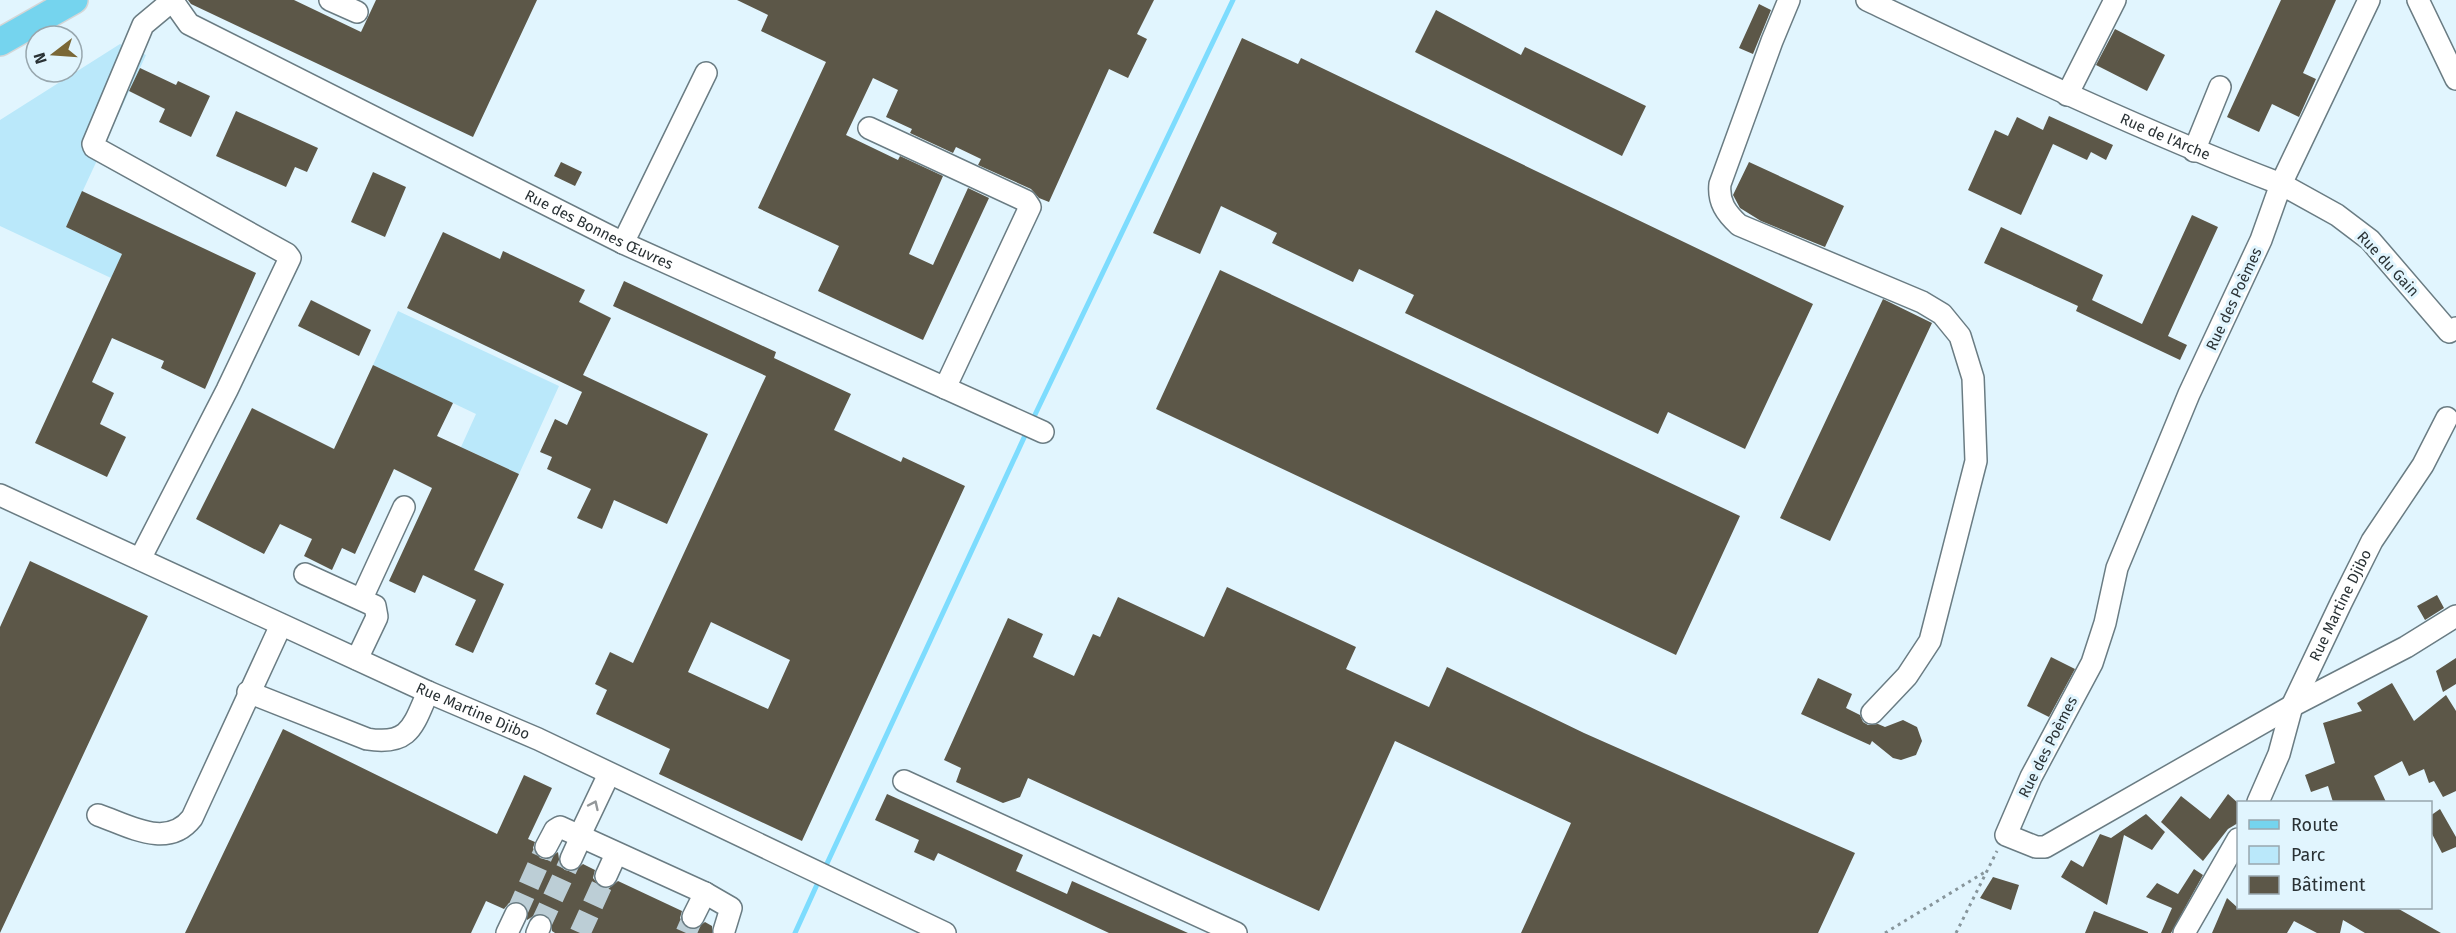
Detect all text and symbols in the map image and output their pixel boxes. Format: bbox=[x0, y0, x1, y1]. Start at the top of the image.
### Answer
north arrow bbox=[24, 24, 84, 84]
text: N bbox=[29, 50, 51, 66]
street label: Rue de l'Arche bbox=[2117, 110, 2213, 164]
street label: Rue des Bonnes Œuvres bbox=[522, 186, 676, 273]
street label: Rue du Gain bbox=[2353, 228, 2423, 300]
street label: Rue des Poèmes bbox=[2202, 245, 2266, 353]
street label: Rue Martine Djibo bbox=[2306, 546, 2375, 664]
street label: Rue Martine Djibo bbox=[413, 679, 533, 743]
street label: Rue des Poèmes bbox=[2015, 693, 2081, 801]
one-way arrow bbox=[586, 801, 598, 812]
legend bbox=[2237, 801, 2432, 909]
text: Route bbox=[2291, 814, 2339, 836]
text: Parc bbox=[2291, 844, 2326, 866]
text: Bâtiment bbox=[2291, 874, 2366, 896]

